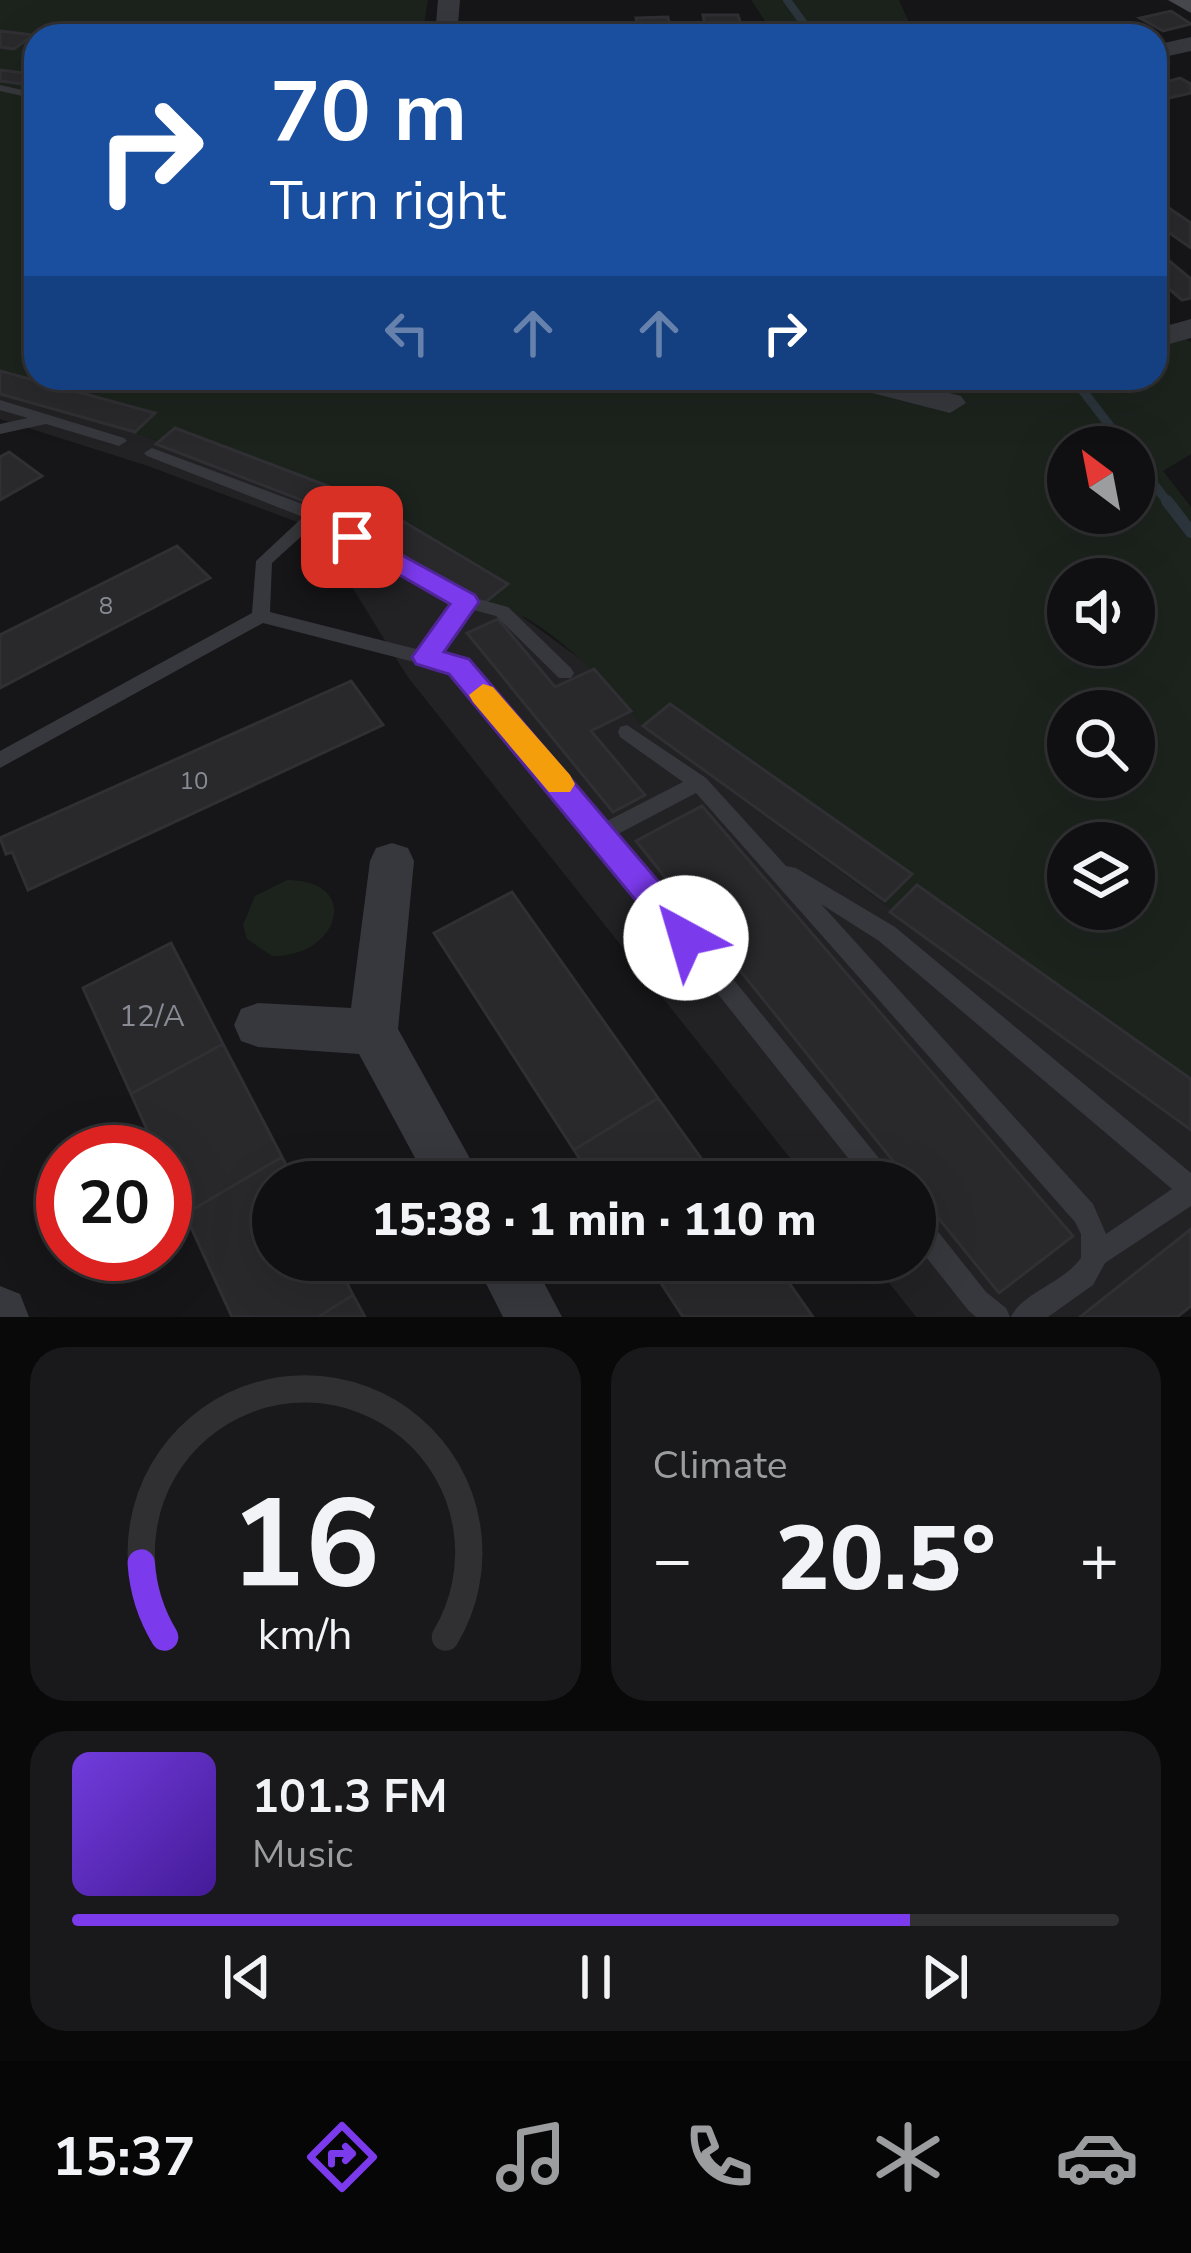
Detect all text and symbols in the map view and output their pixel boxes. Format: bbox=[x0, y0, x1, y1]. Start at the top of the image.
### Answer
text: 70 m bbox=[270, 55, 467, 170]
icon: right bbox=[72, 72, 228, 228]
text: Turn right bbox=[270, 164, 506, 238]
icon: left bbox=[374, 300, 440, 366]
icon: ahead bbox=[500, 300, 566, 366]
icon: ahead bbox=[626, 300, 692, 366]
icon: right bbox=[752, 300, 818, 366]
north arrow bbox=[1047, 426, 1155, 534]
map controls bbox=[1047, 426, 1155, 930]
pin bbox=[301, 486, 403, 588]
icon: arrive bbox=[319, 504, 385, 570]
button: sound bbox=[1047, 558, 1155, 666]
house number: 8 bbox=[99, 590, 113, 622]
button: search bbox=[1047, 690, 1155, 798]
house number: 10 bbox=[180, 765, 208, 797]
button: layers bbox=[1047, 822, 1155, 930]
position arrow bbox=[623, 875, 749, 1001]
house number: 12/A bbox=[119, 996, 185, 1037]
speed limit sign: 20 bbox=[36, 1125, 192, 1281]
text: 15:38 · 1 min · 110 m bbox=[371, 1190, 817, 1251]
text: Climate bbox=[653, 1439, 788, 1492]
text: 16 bbox=[230, 1460, 380, 1630]
text: 20.5° bbox=[776, 1498, 996, 1621]
text: − bbox=[653, 1515, 692, 1605]
text: + bbox=[1079, 1515, 1119, 1605]
text: km/h bbox=[258, 1606, 353, 1664]
text: 101.3 FM bbox=[252, 1767, 448, 1828]
text: Music bbox=[252, 1828, 353, 1881]
icon: previous bbox=[214, 1944, 280, 2010]
icon: pause bbox=[563, 1944, 629, 2010]
icon: next bbox=[912, 1944, 978, 2010]
icon: directions bbox=[300, 2115, 384, 2199]
icon: music bbox=[489, 2115, 573, 2199]
icon: phone bbox=[677, 2115, 761, 2199]
icon: climate bbox=[866, 2115, 950, 2199]
icon: car bbox=[1055, 2115, 1139, 2199]
text: 15:37 bbox=[52, 2120, 195, 2194]

